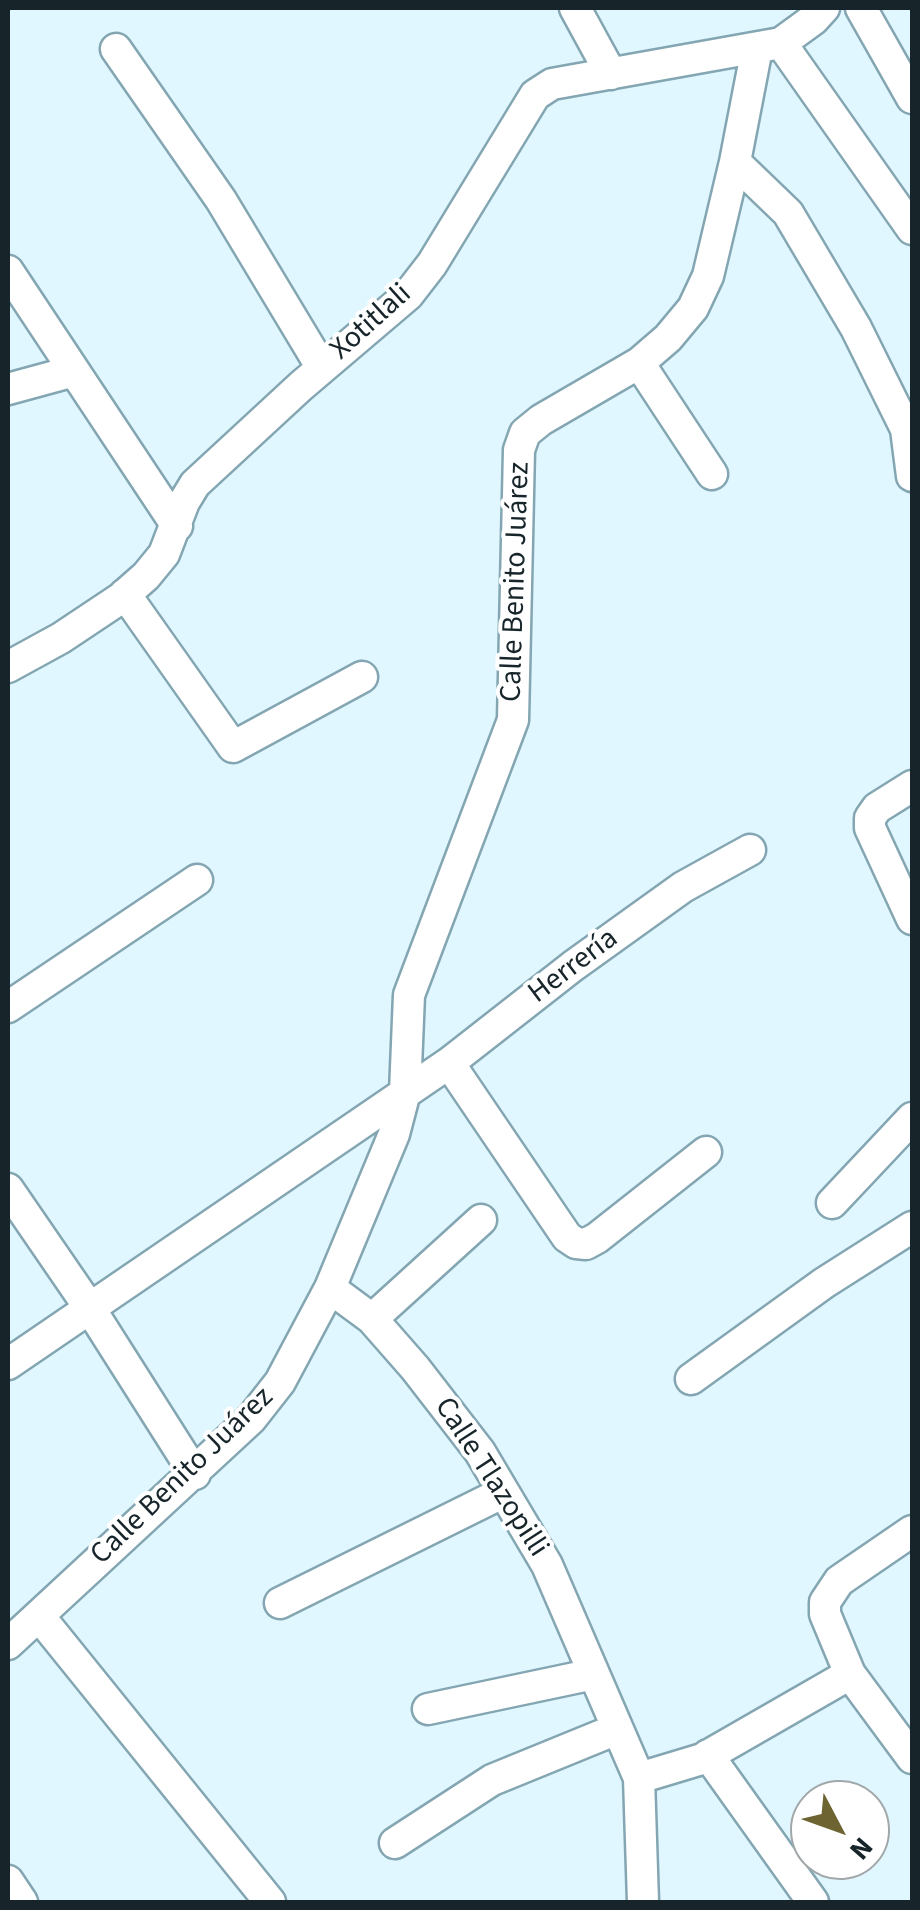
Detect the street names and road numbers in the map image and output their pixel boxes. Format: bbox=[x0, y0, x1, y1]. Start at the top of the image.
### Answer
street label: Xotitlali bbox=[324, 277, 420, 369]
street label: Calle Benito Juárez bbox=[495, 461, 539, 703]
street label: Herrería bbox=[522, 922, 626, 1012]
street label: Calle Benito Juárez bbox=[84, 1381, 282, 1573]
street label: Calle Tlazopilli bbox=[425, 1392, 555, 1564]

